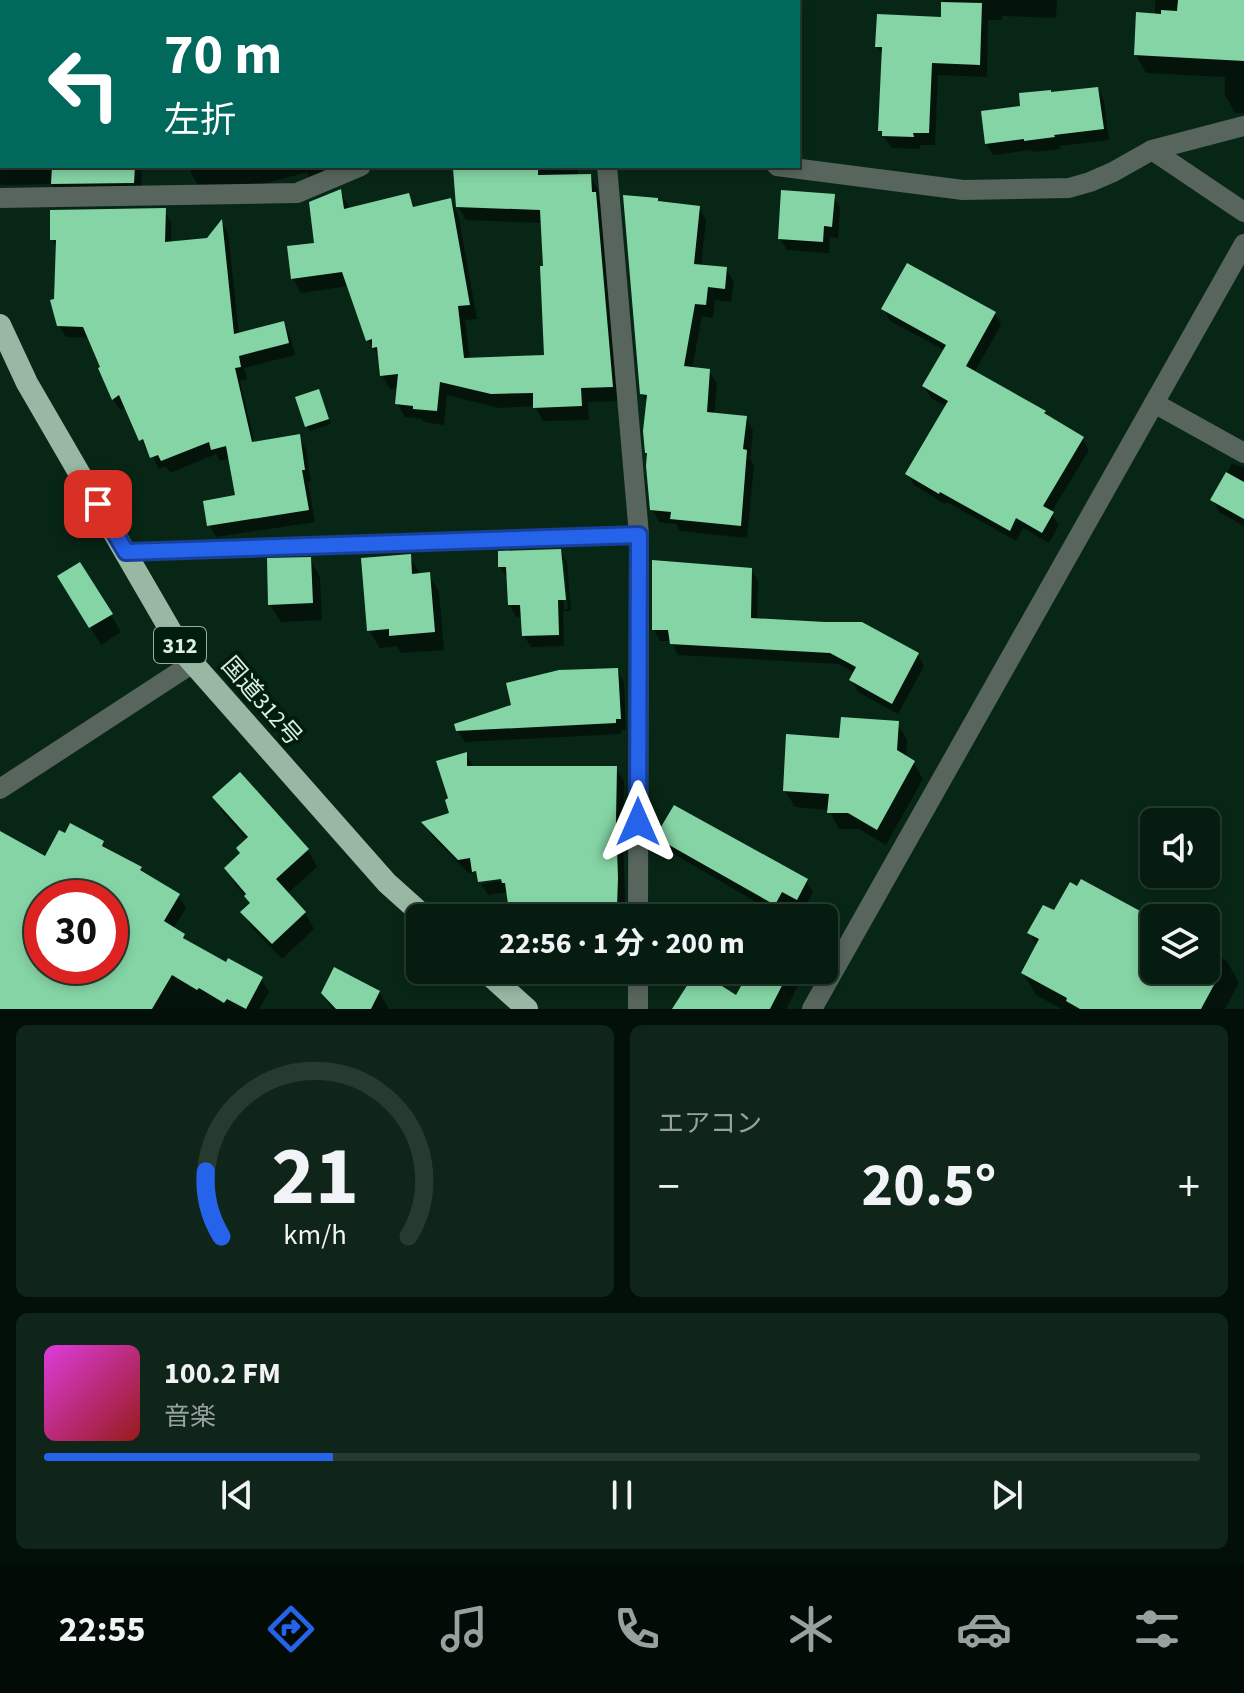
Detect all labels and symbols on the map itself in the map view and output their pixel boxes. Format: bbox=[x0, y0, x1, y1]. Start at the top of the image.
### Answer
pin bbox=[64, 470, 132, 538]
road number: 312 bbox=[154, 627, 206, 663]
street label: 国道312号 bbox=[213, 649, 310, 753]
position arrow bbox=[596, 780, 680, 864]
speed limit sign: 30 bbox=[24, 880, 128, 984]

